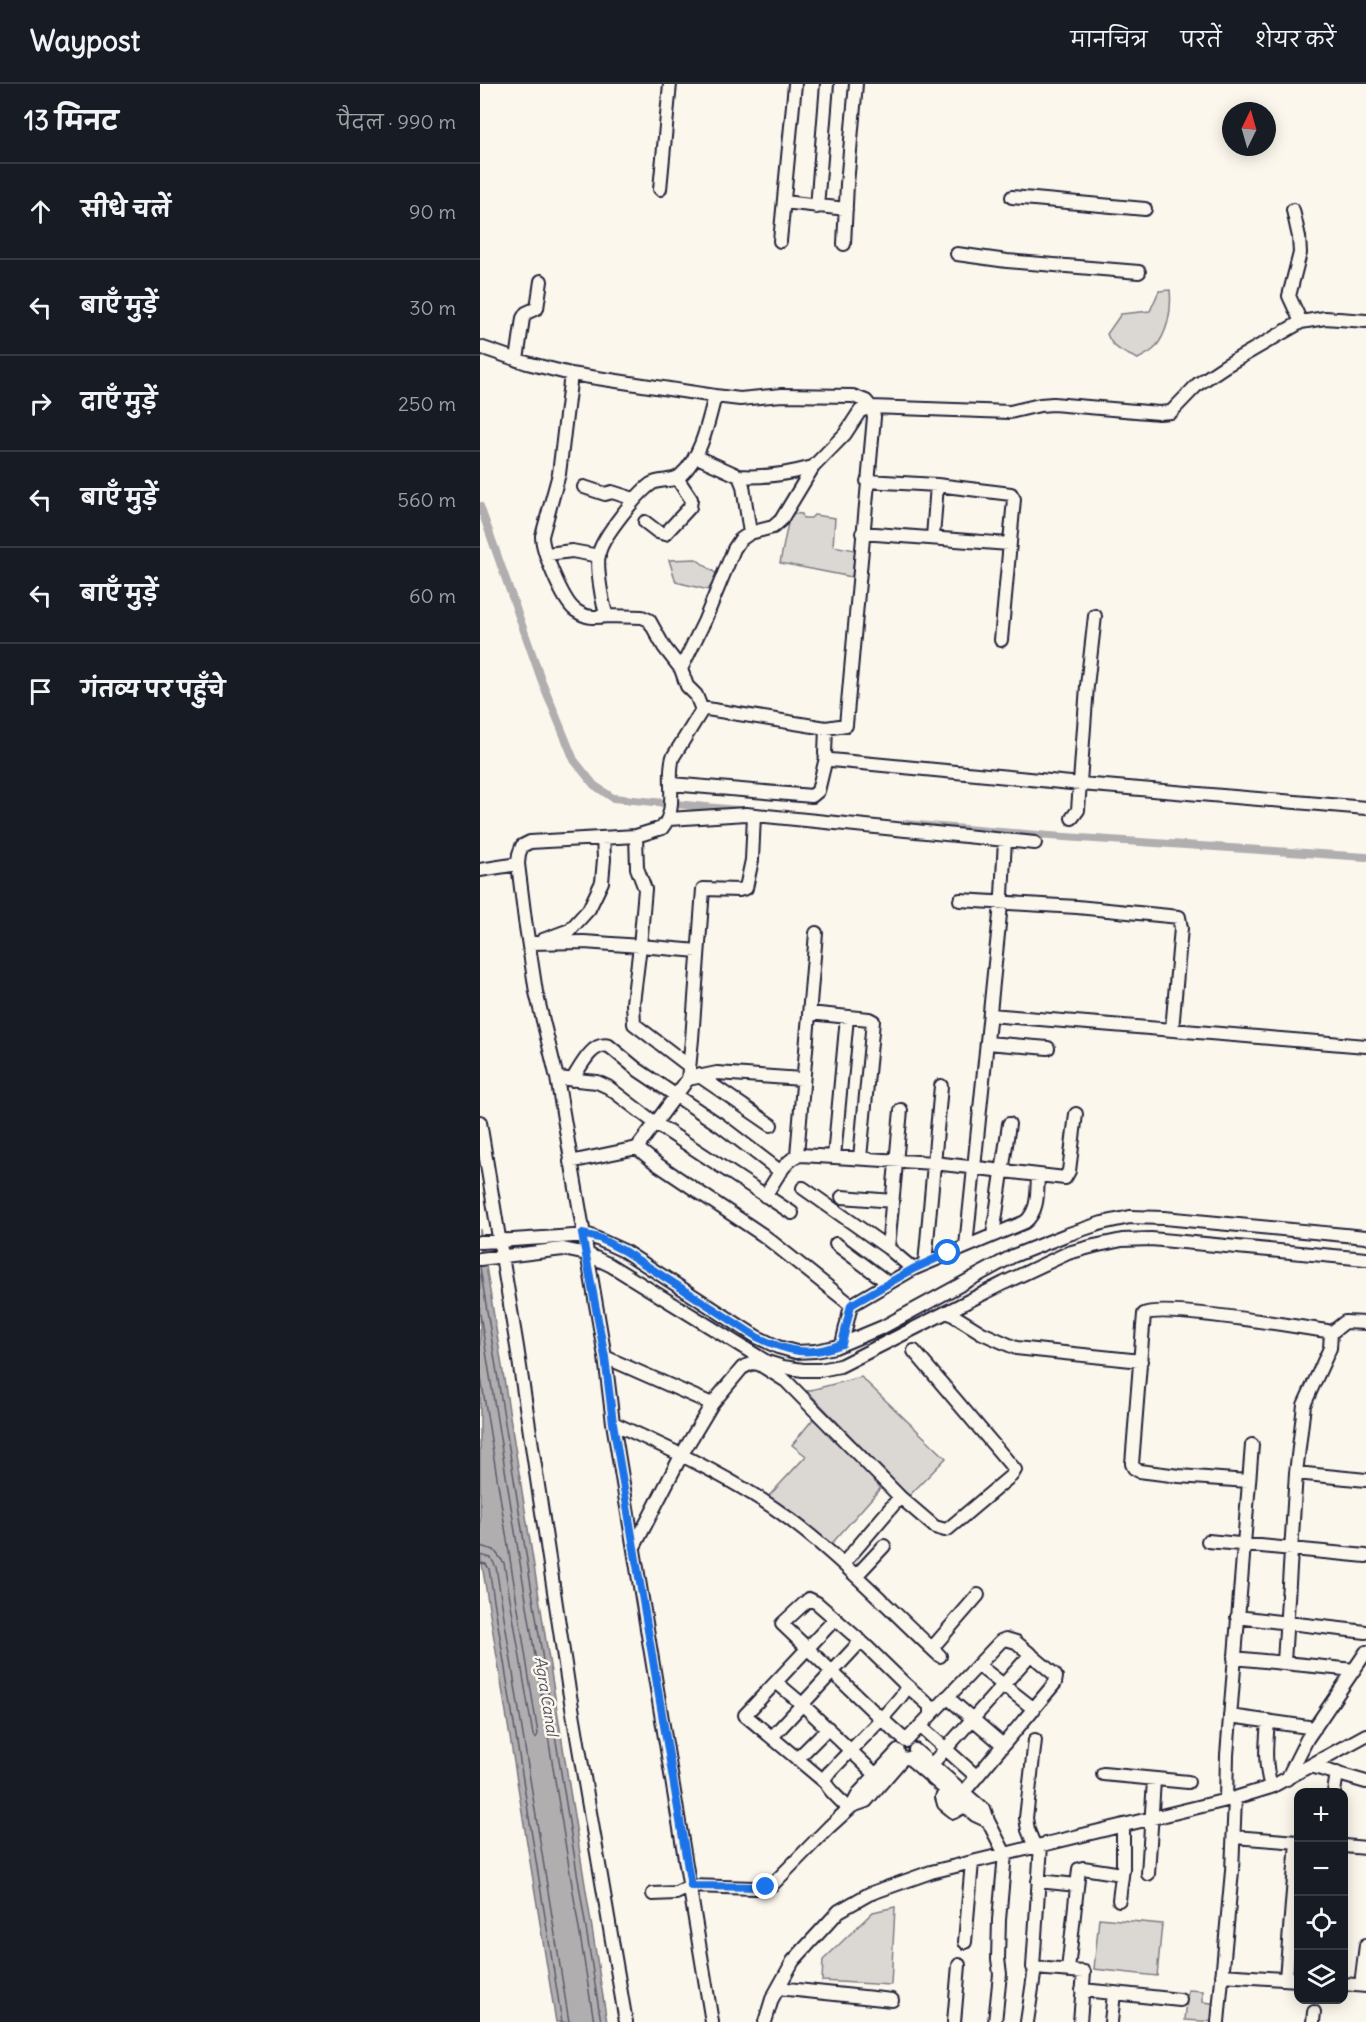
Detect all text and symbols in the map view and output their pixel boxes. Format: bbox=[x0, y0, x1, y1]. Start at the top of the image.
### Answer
text: Waypost bbox=[30, 23, 140, 59]
text: मानचित्र bbox=[1070, 26, 1147, 53]
text: परतें bbox=[1180, 26, 1222, 53]
text: शेयर करें bbox=[1255, 26, 1336, 53]
north arrow bbox=[1222, 102, 1276, 156]
text: 13 मिनट bbox=[24, 104, 118, 137]
text: पैदल · 990 m bbox=[337, 109, 456, 134]
icon: ahead bbox=[24, 195, 57, 228]
text: सीधे चलें bbox=[81, 195, 171, 223]
text: 90 m bbox=[409, 199, 456, 224]
icon: left bbox=[24, 291, 57, 324]
text: बाएँ मुड़ें bbox=[81, 291, 158, 319]
text: 30 m bbox=[409, 295, 456, 320]
icon: right bbox=[24, 387, 57, 420]
text: दाएँ मुड़ें bbox=[81, 387, 157, 415]
text: 250 m bbox=[398, 391, 456, 416]
icon: left bbox=[24, 483, 57, 516]
text: बाएँ मुड़ें bbox=[81, 483, 158, 511]
text: 560 m bbox=[398, 487, 456, 512]
icon: left bbox=[24, 579, 57, 612]
text: बाएँ मुड़ें bbox=[81, 579, 158, 607]
text: 60 m bbox=[409, 583, 456, 608]
icon: arrive bbox=[24, 675, 57, 708]
text: गंतव्य पर पहुँचे bbox=[81, 675, 225, 703]
route start bbox=[934, 1239, 960, 1265]
water label: Agra Canal bbox=[531, 1655, 564, 1739]
map controls bbox=[1294, 1788, 1348, 2004]
button: + bbox=[1294, 1788, 1348, 1842]
button: − bbox=[1294, 1842, 1348, 1896]
route end bbox=[752, 1873, 778, 1899]
button: locate bbox=[1294, 1896, 1348, 1950]
button: layers bbox=[1294, 1950, 1348, 2004]

